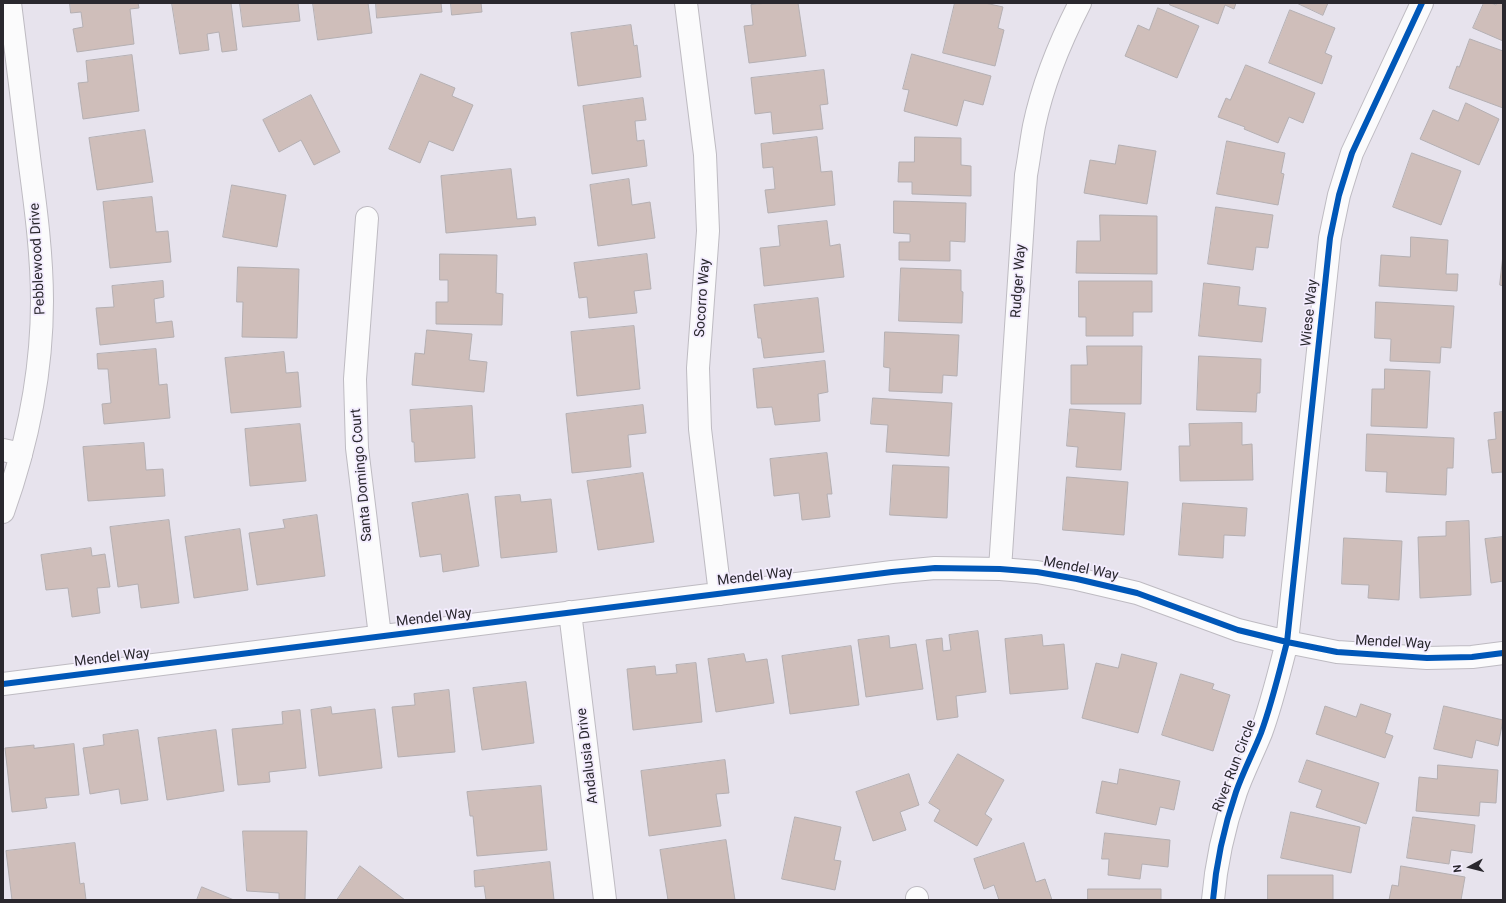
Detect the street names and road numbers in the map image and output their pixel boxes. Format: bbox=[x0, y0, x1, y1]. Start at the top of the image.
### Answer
street label: Pebblewood Drive bbox=[27, 203, 49, 315]
street label: Rudger Way bbox=[1008, 243, 1030, 319]
street label: Socorro Way bbox=[692, 258, 714, 338]
street label: Wiese Way bbox=[1298, 278, 1322, 348]
street label: Santa Domingo Court bbox=[348, 408, 376, 542]
street label: Mendel Way bbox=[1042, 554, 1120, 584]
street label: Mendel Way bbox=[716, 564, 794, 590]
street label: Mendel Way bbox=[395, 605, 473, 631]
street label: Mendel Way bbox=[1355, 633, 1431, 653]
street label: Mendel Way bbox=[73, 645, 151, 671]
street label: Andalusia Drive bbox=[574, 707, 602, 805]
street label: River Run Circle bbox=[1210, 718, 1260, 814]

